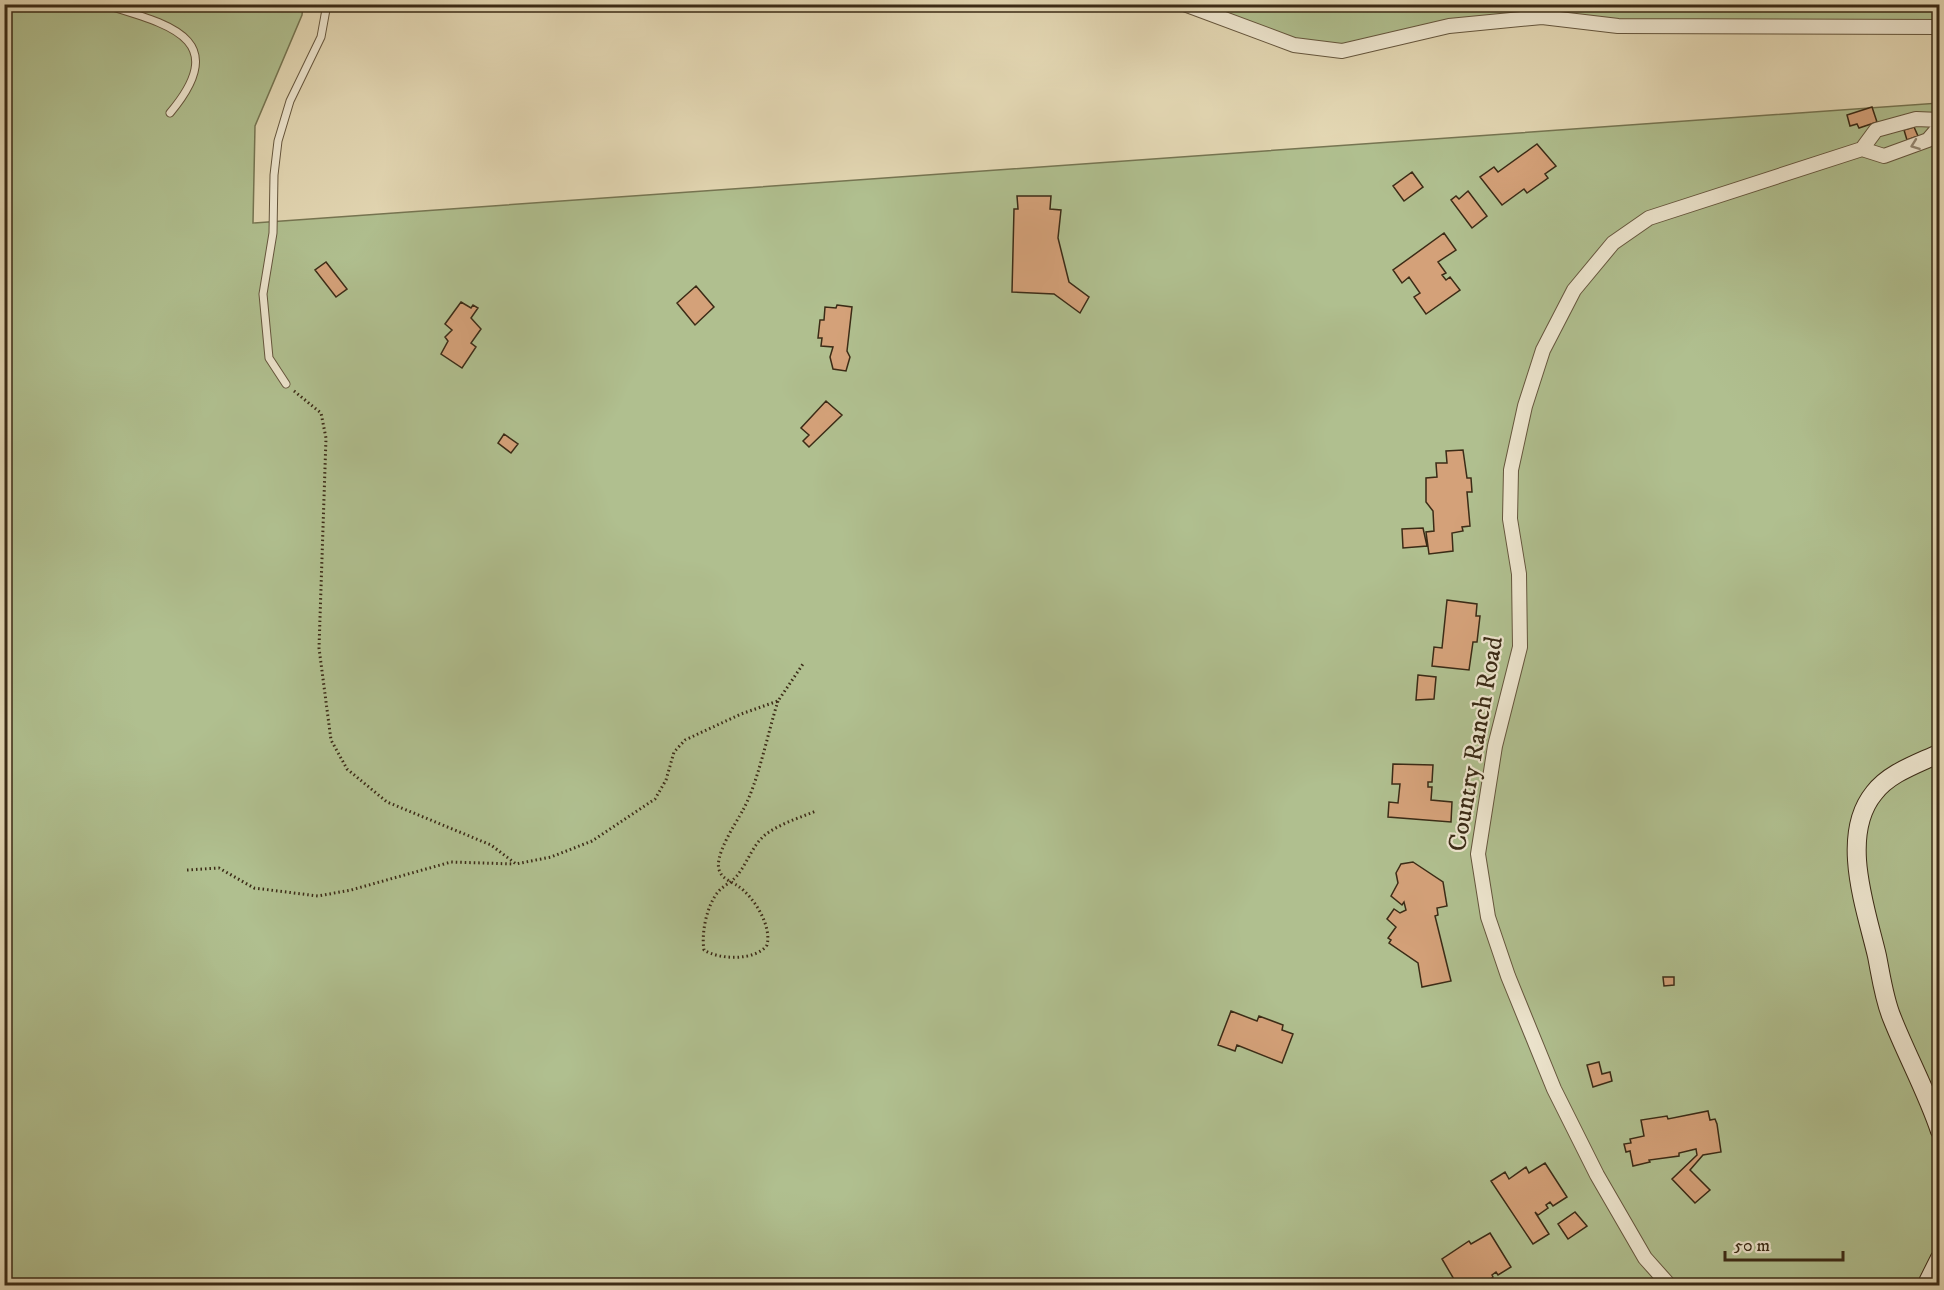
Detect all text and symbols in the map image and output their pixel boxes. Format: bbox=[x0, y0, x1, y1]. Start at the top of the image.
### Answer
one-way arrow bbox=[1910, 138, 1921, 150]
street label: Country Ranch Road bbox=[1441, 634, 1511, 854]
scale bar bbox=[1725, 1224, 1844, 1262]
text: 50 m bbox=[1734, 1235, 1770, 1257]

